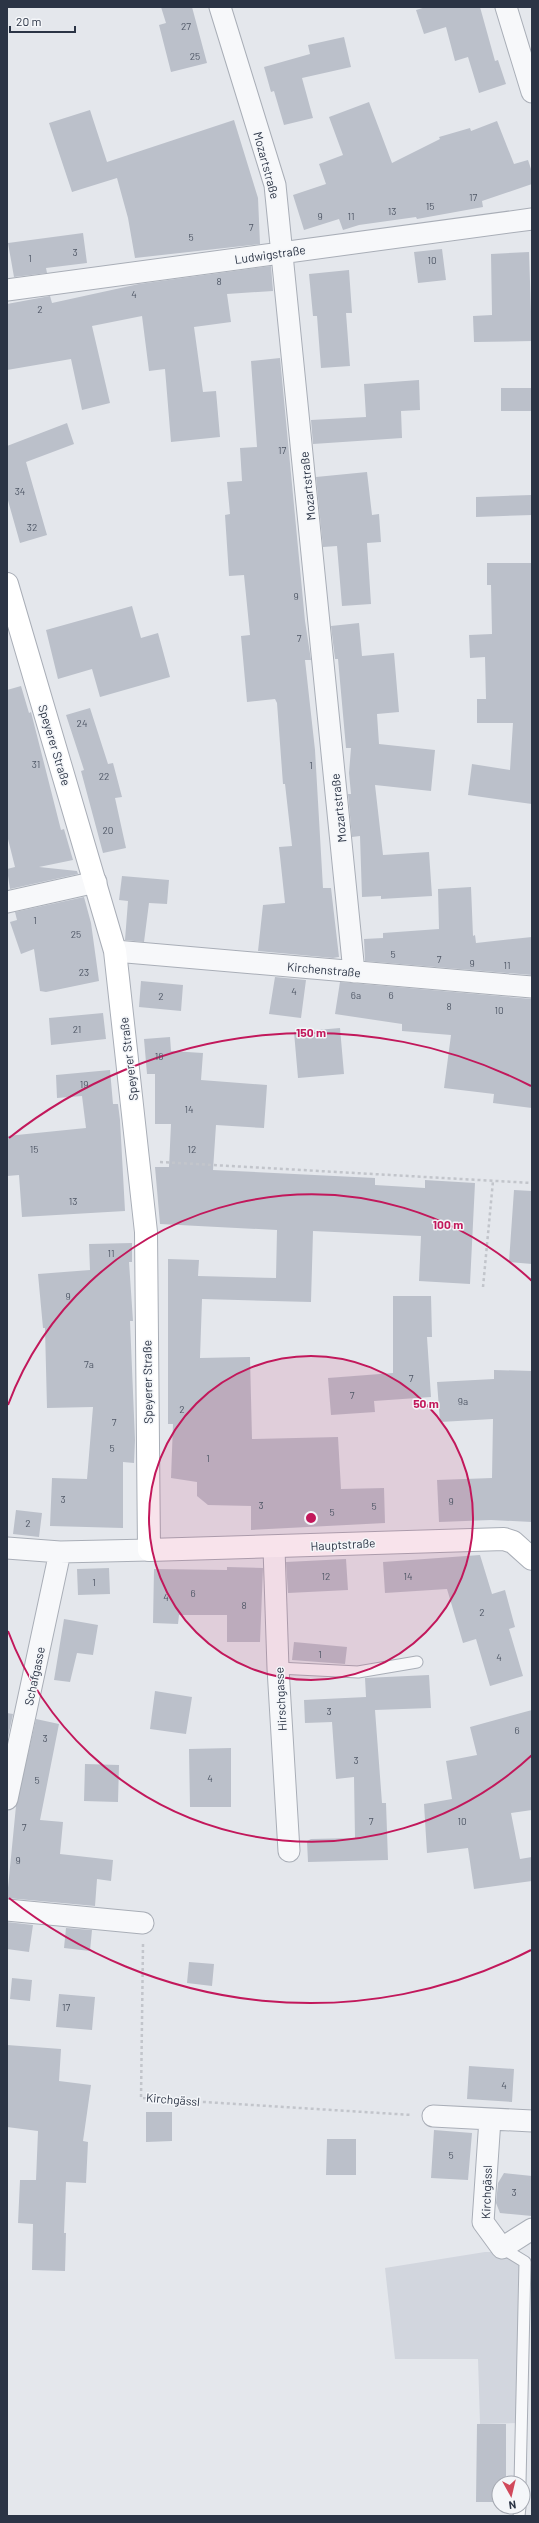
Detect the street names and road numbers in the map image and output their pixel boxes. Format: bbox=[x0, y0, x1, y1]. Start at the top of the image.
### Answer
street label: Mozartstraße bbox=[251, 130, 283, 200]
street label: Ludwigstraße bbox=[234, 242, 306, 266]
street label: Mozartstraße bbox=[296, 451, 318, 521]
street label: Speyerer Straße bbox=[36, 703, 74, 787]
street label: Mozartstraße bbox=[327, 773, 349, 843]
street label: Kirchenstraße bbox=[287, 959, 361, 979]
street label: Speyerer Straße bbox=[116, 1016, 140, 1102]
street label: Speyerer Straße bbox=[139, 1340, 155, 1424]
street label: Hauptstraße bbox=[310, 1535, 376, 1553]
street label: Schafgasse bbox=[21, 1645, 47, 1707]
street label: Hirschgasse bbox=[271, 1667, 289, 1731]
street label: Kirchgässl bbox=[145, 2090, 201, 2108]
street label: Kirchgässl bbox=[478, 2165, 494, 2219]

